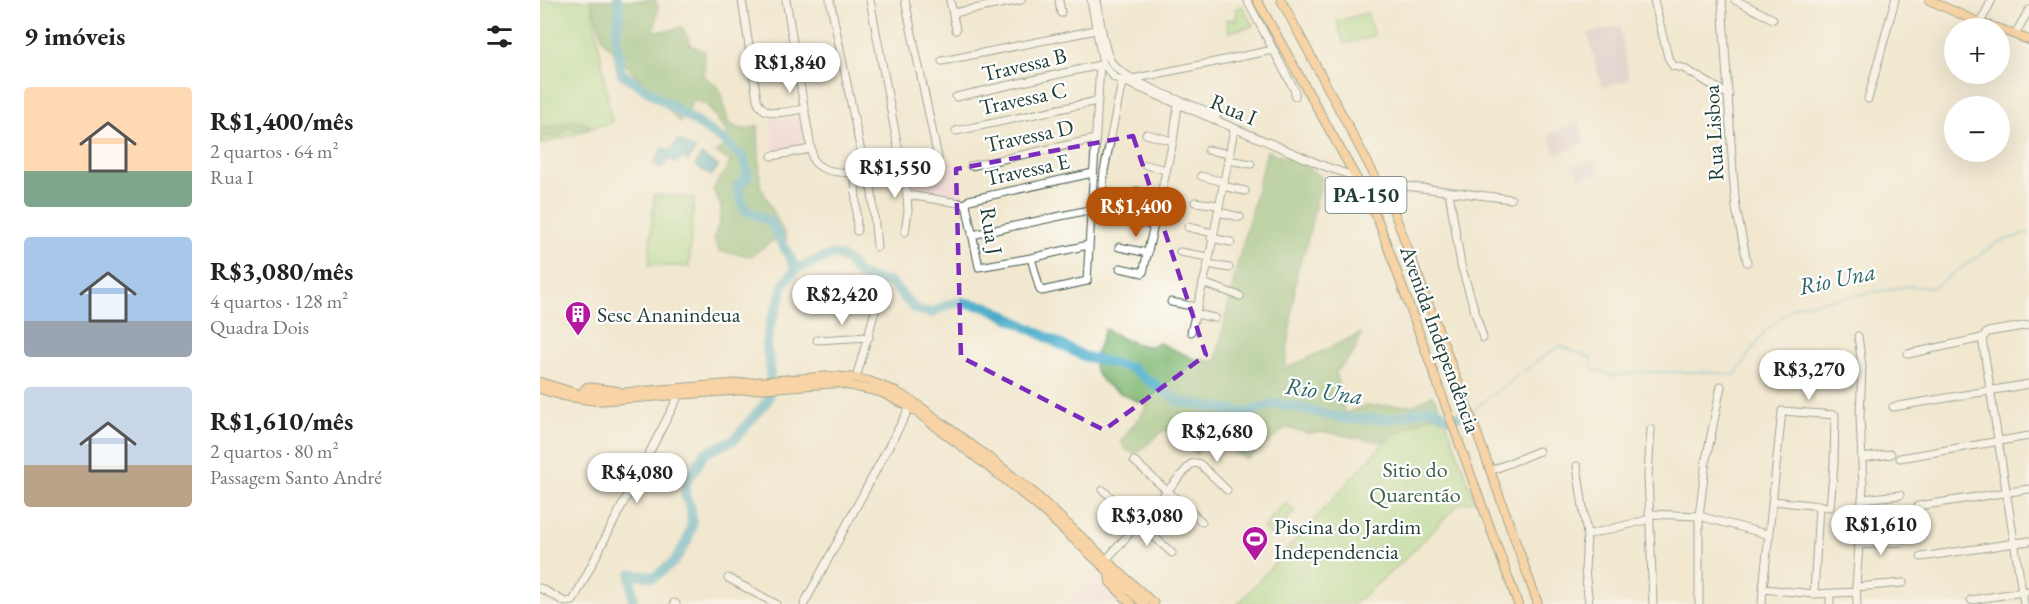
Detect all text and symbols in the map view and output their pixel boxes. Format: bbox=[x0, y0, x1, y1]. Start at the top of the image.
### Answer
map controls bbox=[1944, 18, 2010, 162]
button: + bbox=[1944, 18, 2010, 84]
text: 9 imóveis bbox=[24, 19, 125, 53]
icon: filters bbox=[483, 20, 516, 53]
street label: Travessa B bbox=[979, 41, 1069, 88]
pin: R$1,840 bbox=[735, 43, 845, 94]
text: R$1,840 bbox=[754, 49, 826, 75]
street label: Travessa C bbox=[977, 75, 1070, 122]
street label: Rua Lisboa bbox=[1696, 84, 1731, 182]
street label: Rua I bbox=[1206, 87, 1262, 132]
button: − bbox=[1944, 96, 2010, 162]
text: R$1,400/mês bbox=[210, 104, 353, 138]
icon: home bbox=[72, 111, 144, 183]
street label: Travessa D bbox=[982, 112, 1076, 159]
text: 2 quartos · 64 m² bbox=[210, 138, 339, 164]
street label: Travessa E bbox=[982, 146, 1072, 193]
pin: R$1,550 bbox=[840, 148, 950, 199]
text: R$1,550 bbox=[859, 154, 931, 180]
text: Rua I bbox=[210, 164, 254, 190]
road number: PA-150 bbox=[1326, 177, 1406, 213]
pin: R$1,400 bbox=[1081, 187, 1191, 238]
text: R$1,400 bbox=[1100, 193, 1172, 219]
street label: Rua J bbox=[973, 205, 1010, 257]
street label: Avenida Independência bbox=[1393, 240, 1488, 437]
text: R$3,080/mês bbox=[210, 254, 353, 288]
water label: Rio Una bbox=[1795, 255, 1878, 302]
icon: home bbox=[72, 261, 144, 333]
pin: R$2,420 bbox=[787, 275, 897, 326]
text: R$2,420 bbox=[806, 281, 878, 307]
text: 4 quartos · 128 m² bbox=[210, 288, 348, 314]
building icon: Sesc Ananindeua bbox=[563, 299, 593, 337]
place label: Sesc Ananindeua bbox=[597, 300, 741, 329]
text: Quadra Dois bbox=[210, 314, 309, 340]
pin: R$3,270 bbox=[1754, 350, 1864, 401]
text: R$3,270 bbox=[1773, 356, 1845, 382]
water label: Rio Una bbox=[1283, 370, 1365, 411]
text: R$1,610/mês bbox=[210, 404, 353, 438]
icon: home bbox=[72, 411, 144, 483]
pin: R$2,680 bbox=[1162, 412, 1272, 463]
text: R$2,680 bbox=[1181, 418, 1253, 444]
text: 2 quartos · 80 m² bbox=[210, 438, 339, 464]
pin: R$4,080 bbox=[582, 453, 692, 504]
park label: Sitio do Quarentão bbox=[1369, 455, 1461, 509]
text: R$4,080 bbox=[601, 459, 673, 485]
text: Passagem Santo André bbox=[210, 464, 382, 490]
pin: R$3,080 bbox=[1092, 496, 1202, 547]
text: R$3,080 bbox=[1111, 502, 1183, 528]
pin: R$1,610 bbox=[1826, 505, 1936, 556]
text: R$1,610 bbox=[1845, 511, 1917, 537]
place label: Piscina do Jardim Independencia bbox=[1274, 512, 1421, 566]
sports icon: Piscina do Jardim Independencia bbox=[1240, 524, 1270, 562]

